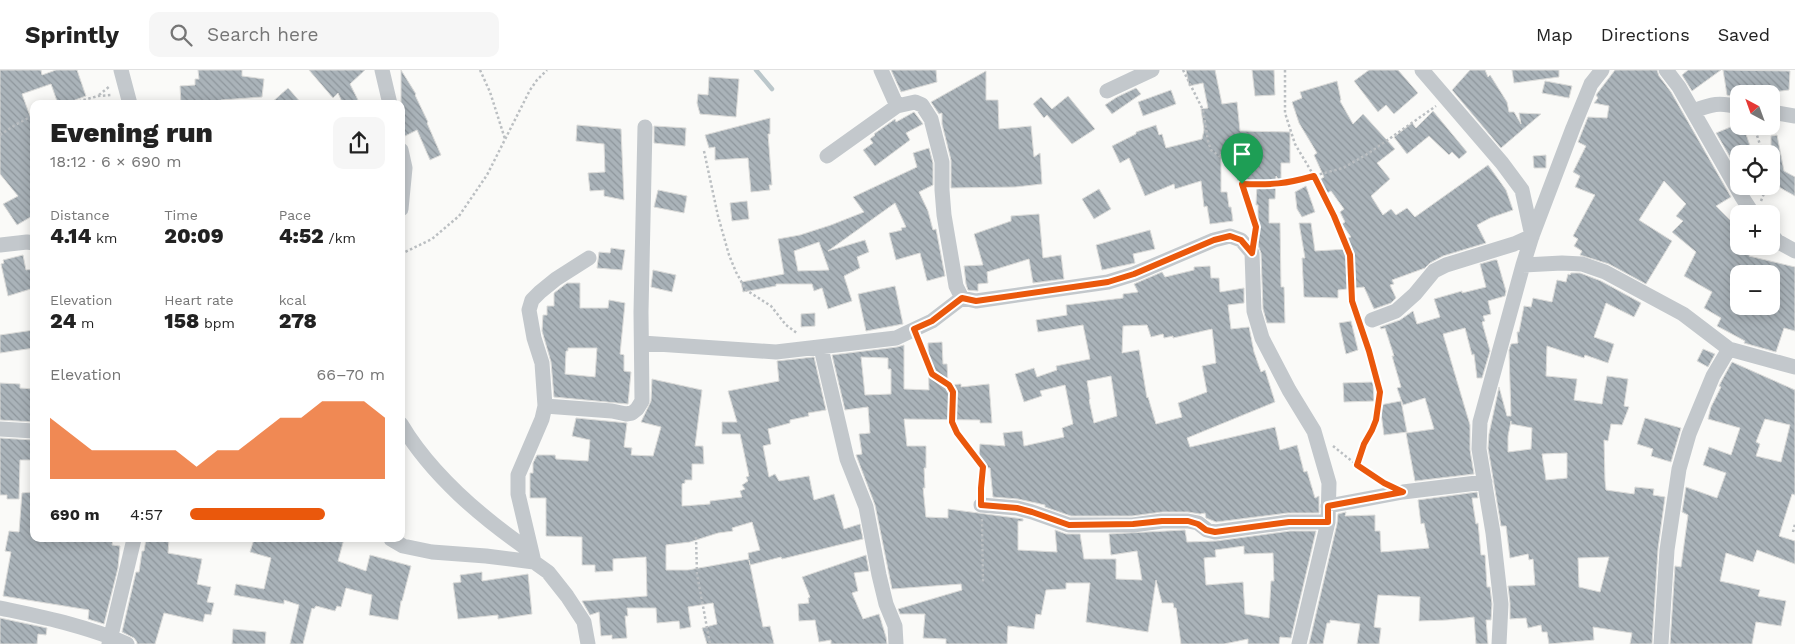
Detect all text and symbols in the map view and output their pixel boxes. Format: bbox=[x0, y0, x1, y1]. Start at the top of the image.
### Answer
search box bbox=[149, 12, 499, 57]
text: Sprintly bbox=[25, 21, 119, 49]
icon: search bbox=[167, 21, 195, 49]
text: Search here bbox=[207, 23, 318, 46]
text: Map bbox=[1536, 24, 1573, 45]
text: Directions bbox=[1601, 24, 1690, 45]
text: Saved bbox=[1718, 24, 1770, 45]
north arrow bbox=[1730, 85, 1780, 135]
map controls bbox=[1730, 85, 1780, 315]
text: Evening run bbox=[50, 116, 213, 149]
button: share bbox=[333, 117, 385, 169]
pin bbox=[1221, 133, 1263, 184]
icon: arrive bbox=[1228, 140, 1256, 168]
button: locate bbox=[1730, 145, 1780, 195]
text: 18:12 · 6 × 690 m bbox=[50, 152, 182, 171]
button: + bbox=[1730, 205, 1780, 255]
text: Distance bbox=[50, 207, 110, 223]
text: Time bbox=[164, 207, 198, 223]
text: Pace bbox=[279, 207, 311, 223]
text: 4.14 bbox=[50, 223, 91, 248]
text: 20:09 bbox=[164, 223, 224, 248]
text: 4:52 bbox=[279, 223, 324, 248]
text: km bbox=[91, 230, 117, 246]
text: /km bbox=[324, 230, 356, 246]
button: − bbox=[1730, 265, 1780, 315]
text: Elevation bbox=[50, 292, 113, 308]
text: Heart rate bbox=[164, 292, 234, 308]
text: kcal bbox=[279, 292, 306, 308]
text: 24 bbox=[50, 308, 76, 333]
text: 158 bbox=[164, 308, 199, 333]
text: 278 bbox=[279, 308, 317, 333]
text: m bbox=[76, 315, 94, 331]
text: bpm bbox=[199, 315, 235, 331]
text: Elevation bbox=[50, 365, 121, 384]
text: 66–70 m bbox=[317, 365, 385, 384]
text: 690 m bbox=[50, 505, 100, 524]
text: 4:57 bbox=[130, 505, 163, 524]

